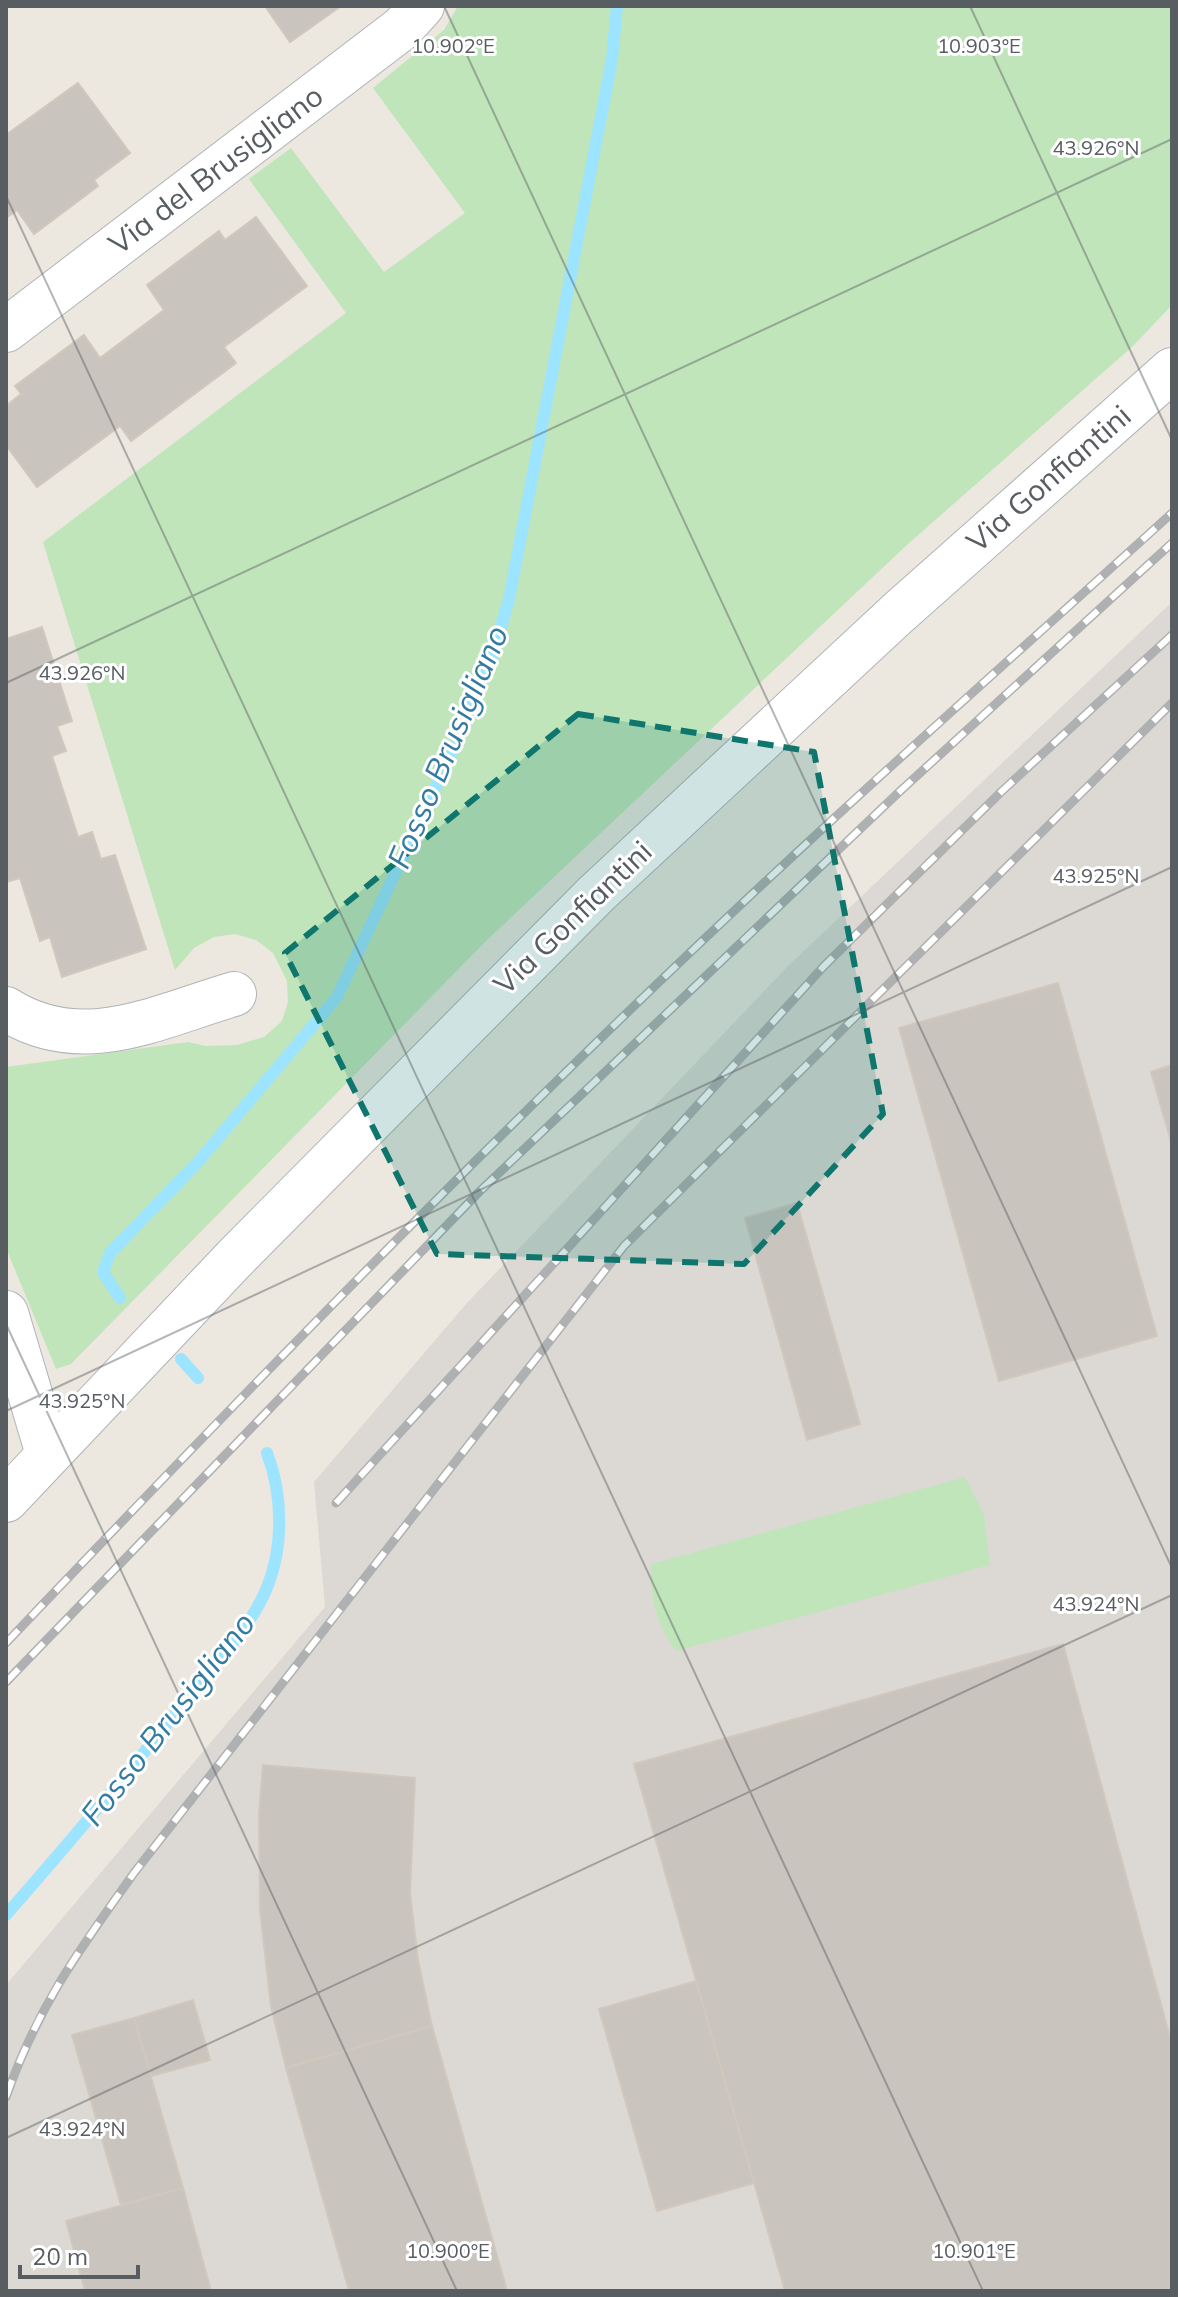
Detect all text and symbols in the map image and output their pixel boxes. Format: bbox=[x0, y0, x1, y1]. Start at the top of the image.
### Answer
text: 10.902°E bbox=[411, 33, 495, 58]
text: 10.903°E bbox=[937, 33, 1021, 58]
street label: Via del Brusigliano bbox=[101, 76, 330, 262]
text: 43.926°N bbox=[1053, 135, 1139, 160]
street label: Via Gonfiantini bbox=[958, 396, 1138, 560]
water label: Fosso Brusigliano bbox=[378, 619, 516, 874]
text: 43.926°N bbox=[39, 660, 125, 685]
street label: Via Gonfiantini bbox=[485, 832, 659, 1002]
text: 43.925°N bbox=[1053, 863, 1139, 888]
text: 43.925°N bbox=[39, 1388, 125, 1413]
text: 43.924°N bbox=[1053, 1591, 1139, 1616]
water label: Fosso Brusigliano bbox=[71, 1604, 263, 1833]
text: 43.924°N bbox=[39, 2116, 125, 2141]
scale bar bbox=[20, 2229, 138, 2279]
text: 10.900°E bbox=[406, 2238, 490, 2263]
text: 10.901°E bbox=[932, 2238, 1016, 2263]
text: 20 m bbox=[32, 2241, 88, 2271]

